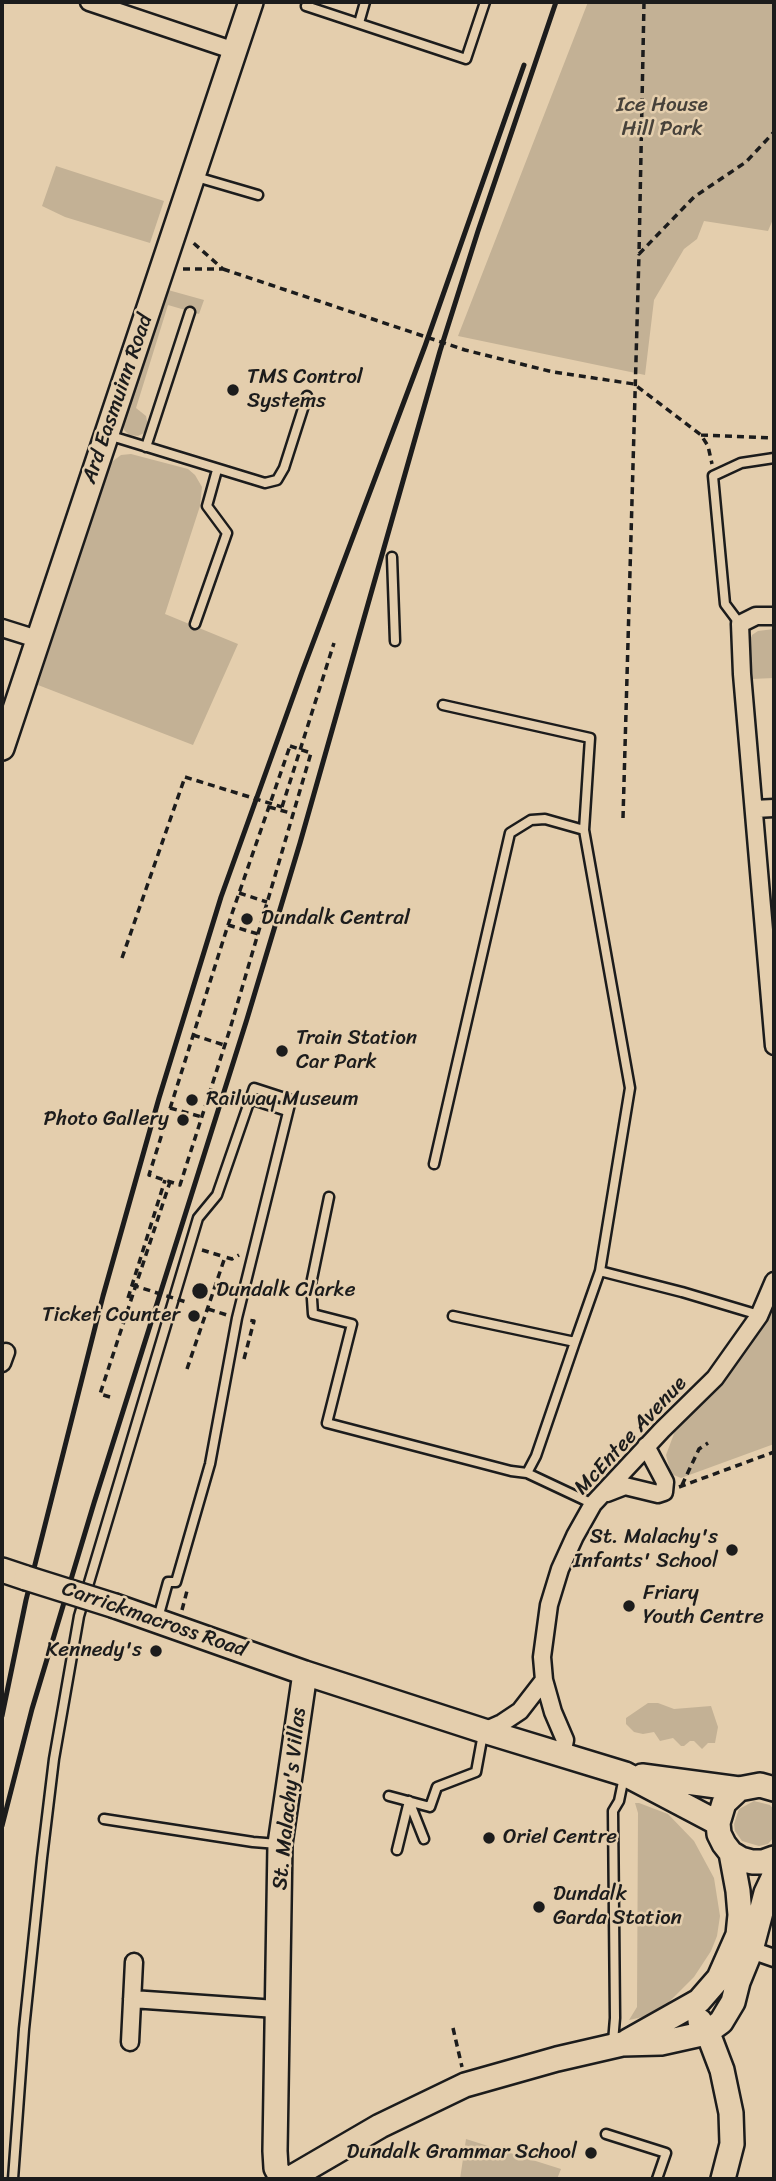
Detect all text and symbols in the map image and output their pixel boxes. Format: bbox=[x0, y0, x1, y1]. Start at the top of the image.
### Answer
park label: Ice House Hill Park bbox=[616, 93, 708, 143]
street label: Ard Easmuinn Road bbox=[77, 311, 159, 487]
place label: TMS Control Systems bbox=[247, 365, 363, 415]
marker: TMS Control Systems bbox=[225, 382, 241, 398]
place label: Dundalk Central bbox=[261, 906, 410, 932]
marker: Dundalk Central bbox=[239, 911, 255, 927]
place label: Train Station Car Park bbox=[296, 1026, 417, 1076]
marker: Train Station Car Park bbox=[274, 1043, 290, 1059]
place label: Railway Museum bbox=[206, 1087, 359, 1113]
marker: Railway Museum bbox=[184, 1092, 200, 1108]
place label: Photo Gallery bbox=[43, 1107, 169, 1133]
marker: Photo Gallery bbox=[175, 1112, 191, 1128]
place label: Dundalk Clarke bbox=[216, 1278, 356, 1304]
marker: Dundalk Clarke bbox=[190, 1281, 210, 1301]
place label: Ticket Counter bbox=[42, 1303, 180, 1329]
marker: Ticket Counter bbox=[186, 1308, 202, 1324]
street label: McEntee Avenue bbox=[570, 1371, 692, 1501]
place label: St. Malachy's Infants' School bbox=[573, 1525, 718, 1575]
marker: St. Malachy's Infants' School bbox=[724, 1542, 740, 1558]
street label: Carrickmacross Road bbox=[58, 1577, 250, 1663]
place label: Friary Youth Centre bbox=[643, 1581, 764, 1631]
marker: Friary Youth Centre bbox=[621, 1598, 637, 1614]
place label: Kennedy's bbox=[46, 1638, 142, 1664]
marker: Kennedy's bbox=[148, 1643, 164, 1659]
street label: St. Malachy's Villas bbox=[268, 1707, 312, 1891]
place label: Oriel Centre bbox=[503, 1825, 617, 1851]
marker: Oriel Centre bbox=[481, 1830, 497, 1846]
place label: Dundalk Garda Station bbox=[553, 1882, 682, 1932]
marker: Dundalk Garda Station bbox=[531, 1899, 547, 1915]
place label: Dundalk Grammar School bbox=[347, 2140, 577, 2166]
marker: Dundalk Grammar School bbox=[583, 2145, 599, 2161]

